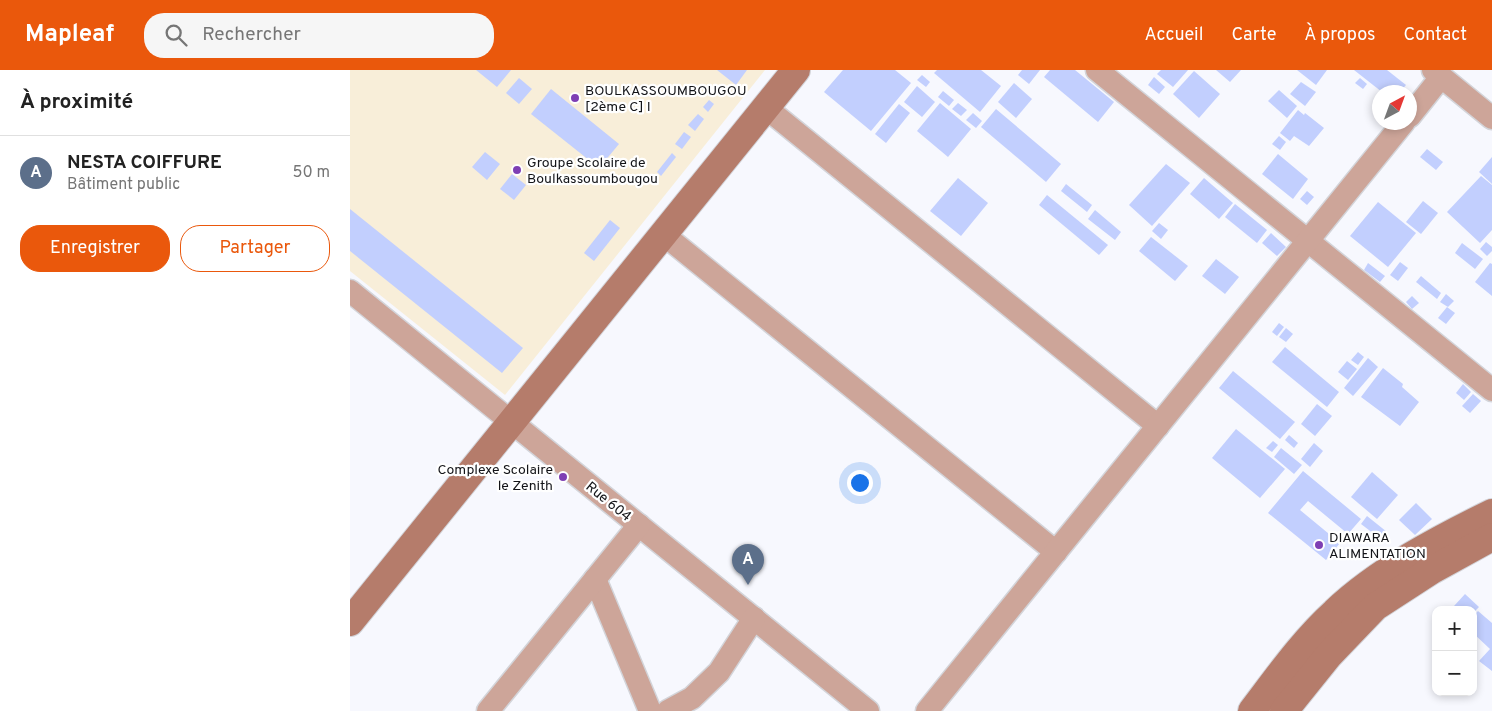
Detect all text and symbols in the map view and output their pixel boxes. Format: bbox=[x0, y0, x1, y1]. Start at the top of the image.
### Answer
search box bbox=[144, 13, 494, 58]
text: Mapleaf bbox=[25, 20, 114, 50]
icon: search bbox=[162, 21, 190, 49]
text: Rechercher bbox=[202, 23, 301, 47]
text: Accueil bbox=[1144, 24, 1203, 47]
text: Carte bbox=[1231, 24, 1276, 47]
text: À propos bbox=[1304, 24, 1375, 47]
text: Contact bbox=[1403, 24, 1467, 47]
place label: BOULKASSOUMBOUGOU [2ème C] I bbox=[585, 83, 747, 116]
north arrow bbox=[1372, 85, 1417, 130]
text: À proximité bbox=[20, 89, 133, 116]
marker: BOULKASSOUMBOUGOU [2ème C] I bbox=[569, 92, 581, 104]
text: NESTA COIFFURE bbox=[67, 151, 222, 175]
place label: Groupe Scolaire de Boulkassoumbougou bbox=[527, 155, 658, 188]
text: A bbox=[30, 163, 42, 183]
text: 50 m bbox=[293, 163, 330, 183]
marker: Groupe Scolaire de Boulkassoumbougou bbox=[511, 164, 523, 176]
text: Bâtiment public bbox=[67, 175, 180, 195]
button: Enregistrer bbox=[20, 225, 170, 272]
button: Partager bbox=[180, 225, 330, 272]
place label: Complexe Scolaire le Zenith bbox=[437, 462, 553, 495]
your location bbox=[847, 470, 873, 496]
marker: Complexe Scolaire le Zenith bbox=[557, 471, 569, 483]
street label: Rue 604 bbox=[582, 479, 634, 526]
place label: DIAWARA ALIMENTATION bbox=[1329, 530, 1426, 563]
marker: DIAWARA ALIMENTATION bbox=[1313, 539, 1325, 551]
pin: A bbox=[732, 544, 764, 585]
map controls bbox=[1432, 606, 1477, 696]
button: + bbox=[1432, 606, 1477, 651]
button: − bbox=[1432, 651, 1477, 696]

